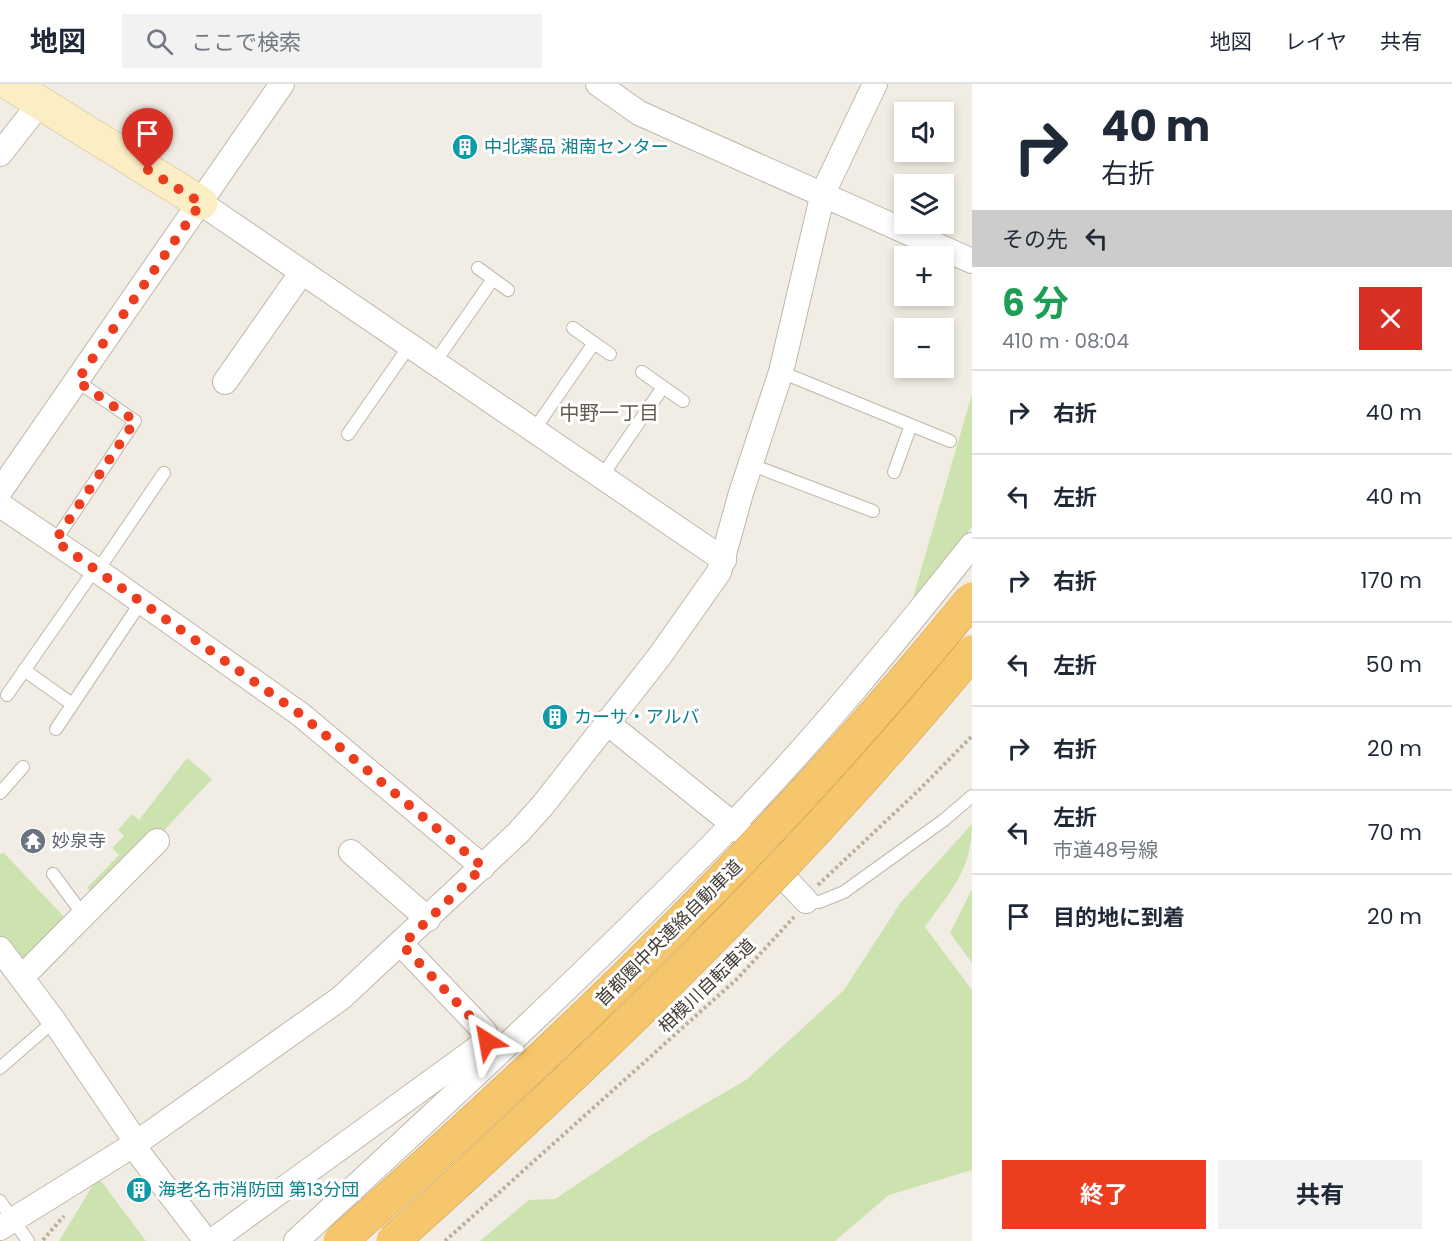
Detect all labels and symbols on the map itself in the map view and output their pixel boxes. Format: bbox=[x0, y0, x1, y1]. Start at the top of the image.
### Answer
pin bbox=[122, 108, 173, 170]
building icon: 中北薬品 湘南センター bbox=[450, 132, 480, 162]
place label: 中北薬品 湘南センター bbox=[484, 134, 669, 159]
district label: 中野一丁目 bbox=[559, 399, 659, 427]
building icon: カーサ・アルバ bbox=[540, 702, 570, 732]
place label: カーサ・アルバ bbox=[574, 704, 699, 729]
temple icon: 妙泉寺 bbox=[18, 826, 48, 856]
place label: 妙泉寺 bbox=[52, 828, 106, 853]
street label: 首都圏中央連絡自動車道 bbox=[590, 854, 747, 1011]
street label: 相模川自転車道 bbox=[653, 933, 761, 1038]
position arrow bbox=[455, 1009, 519, 1073]
building icon: 海老名市消防団 第13分団 bbox=[124, 1175, 154, 1205]
place label: 海老名市消防団 第13分団 bbox=[158, 1177, 359, 1202]

